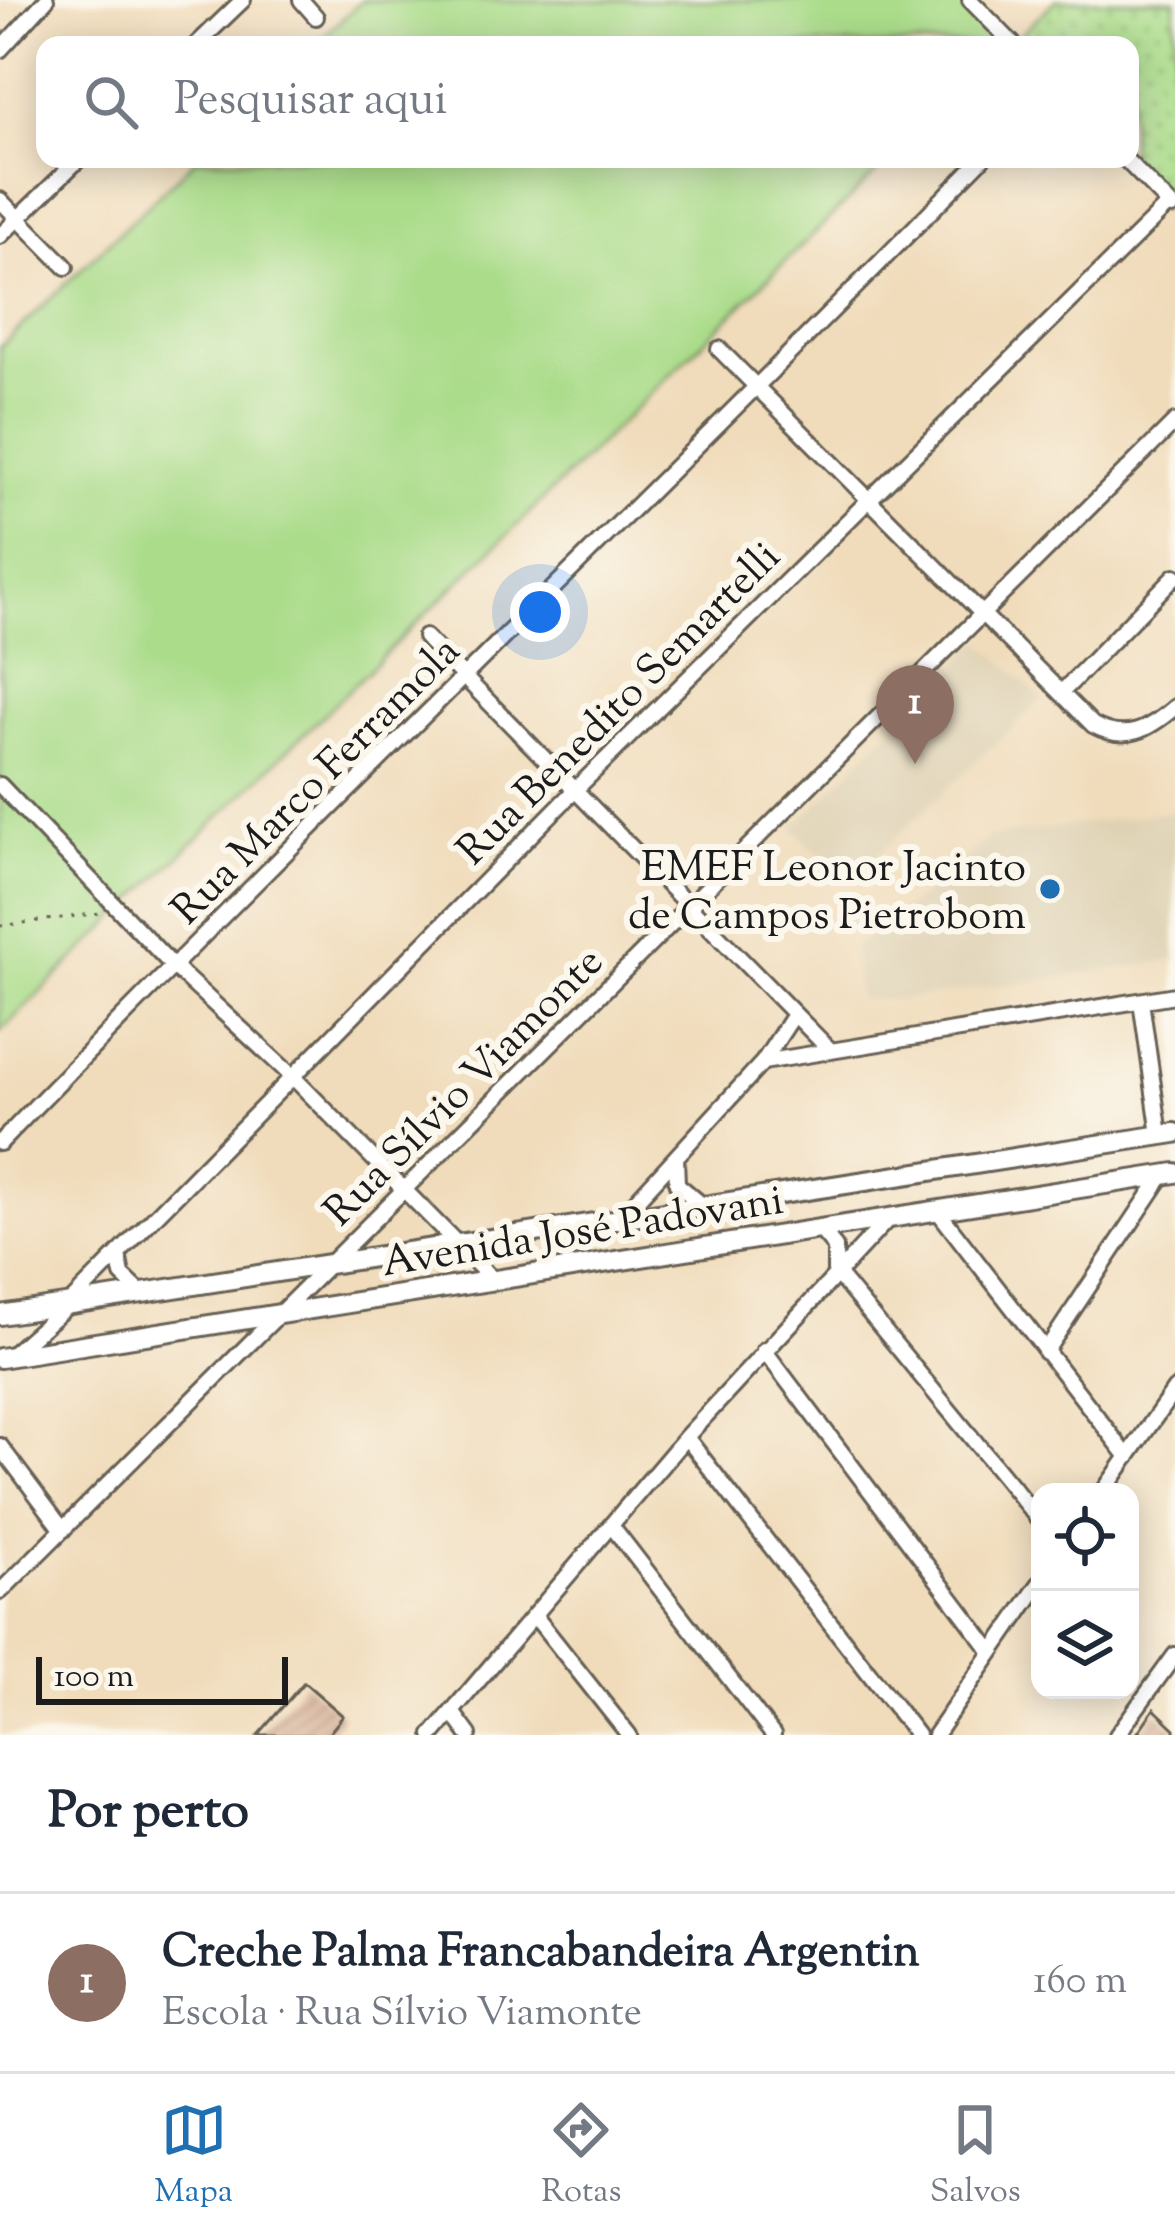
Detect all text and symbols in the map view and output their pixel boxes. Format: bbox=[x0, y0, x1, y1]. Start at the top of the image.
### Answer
search box bbox=[36, 36, 1139, 168]
icon: search bbox=[78, 69, 144, 135]
text: Pesquisar aqui bbox=[174, 70, 447, 135]
street label: Rua Benedito Semartelli bbox=[445, 530, 796, 881]
your location bbox=[510, 582, 570, 642]
street label: Rua Marco Ferramola bbox=[160, 625, 475, 940]
pin: 1 bbox=[876, 665, 954, 764]
place label: EMEF Leonor Jacinto de Campos Pietrobom bbox=[628, 840, 1026, 948]
marker: EMEF Leonor Jacinto de Campos Pietrobom bbox=[1037, 876, 1063, 902]
street label: Rua Sílvio Viamonte bbox=[312, 935, 619, 1242]
street label: Avenida José Padovani bbox=[378, 1173, 788, 1295]
map controls bbox=[1031, 1483, 1139, 1699]
button: locate bbox=[1031, 1483, 1139, 1591]
button: layers bbox=[1031, 1591, 1139, 1699]
scale bar bbox=[36, 1651, 288, 1704]
text: 100 m bbox=[54, 1654, 134, 1702]
text: Por perto bbox=[48, 1777, 249, 1850]
text: Creche Palma Francabandeira Argentin bbox=[162, 1922, 920, 1987]
text: 1 bbox=[80, 1955, 94, 2011]
text: 160 m bbox=[1033, 1955, 1127, 2011]
text: Escola · Rua Sílvio Viamonte bbox=[162, 1987, 642, 2043]
tab: Mapa bbox=[154, 2097, 233, 2217]
tab: Rotas bbox=[541, 2097, 621, 2217]
tab: Salvos bbox=[930, 2097, 1021, 2217]

